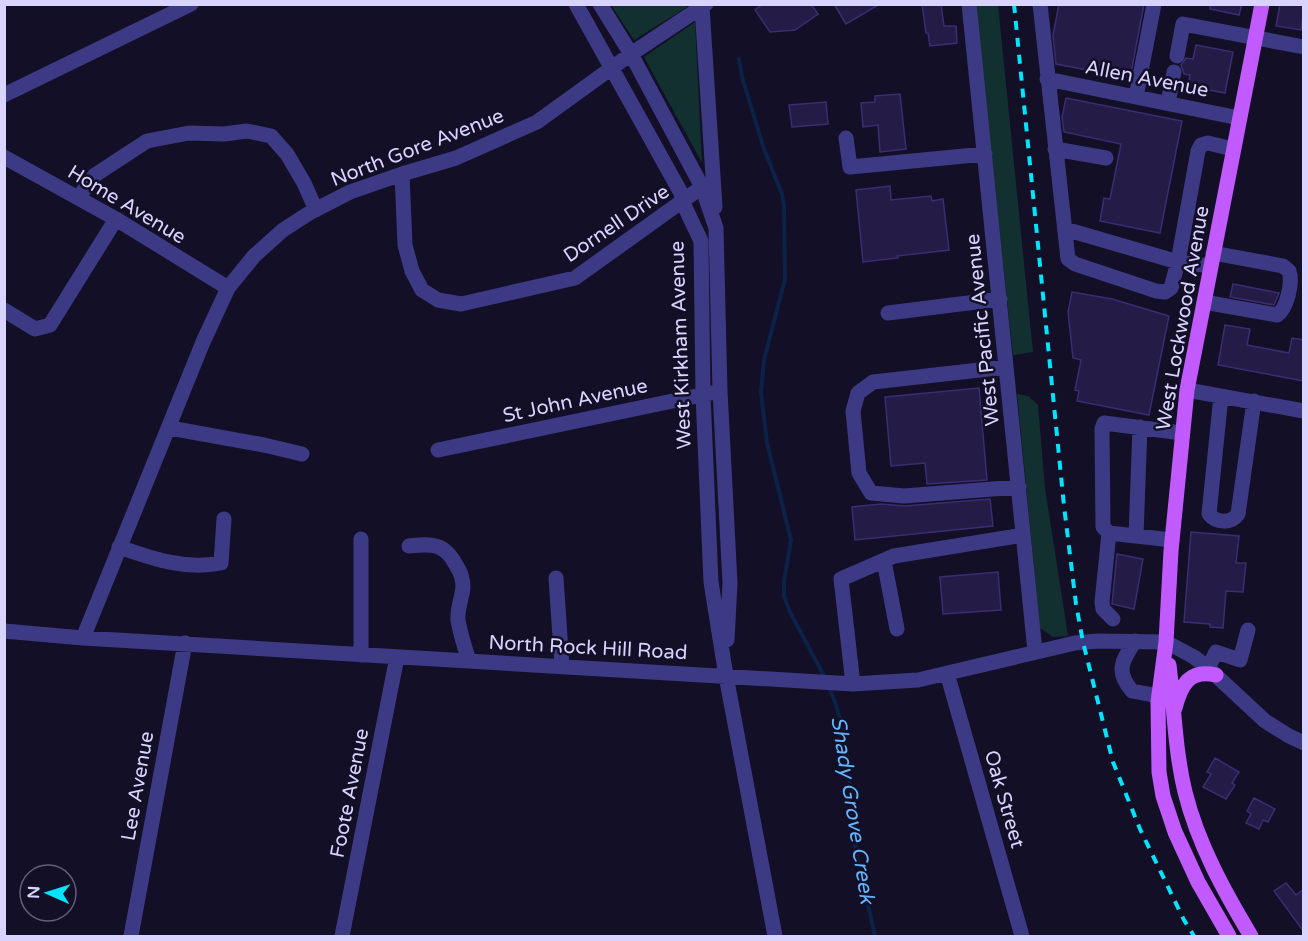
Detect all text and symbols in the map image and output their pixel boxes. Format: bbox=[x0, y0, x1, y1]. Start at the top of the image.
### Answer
street label: Allen Avenue bbox=[1083, 55, 1210, 103]
street label: North Gore Avenue bbox=[327, 104, 507, 192]
street label: Home Avenue bbox=[63, 160, 190, 250]
street label: Dornell Drive bbox=[559, 180, 674, 268]
street label: West Lockwood Avenue bbox=[1151, 204, 1215, 432]
street label: West Pacific Avenue bbox=[961, 233, 1005, 427]
street label: West Kirkham Avenue bbox=[665, 240, 697, 450]
street label: St John Avenue bbox=[501, 374, 650, 428]
street label: North Rock Hill Road bbox=[488, 631, 688, 665]
water label: Shady Grove Creek bbox=[825, 715, 880, 907]
street label: Foote Avenue bbox=[326, 727, 374, 860]
street label: Lee Avenue bbox=[117, 729, 159, 843]
street label: Oak Street bbox=[979, 748, 1030, 851]
north arrow bbox=[18, 863, 78, 923]
text: N bbox=[24, 885, 44, 899]

